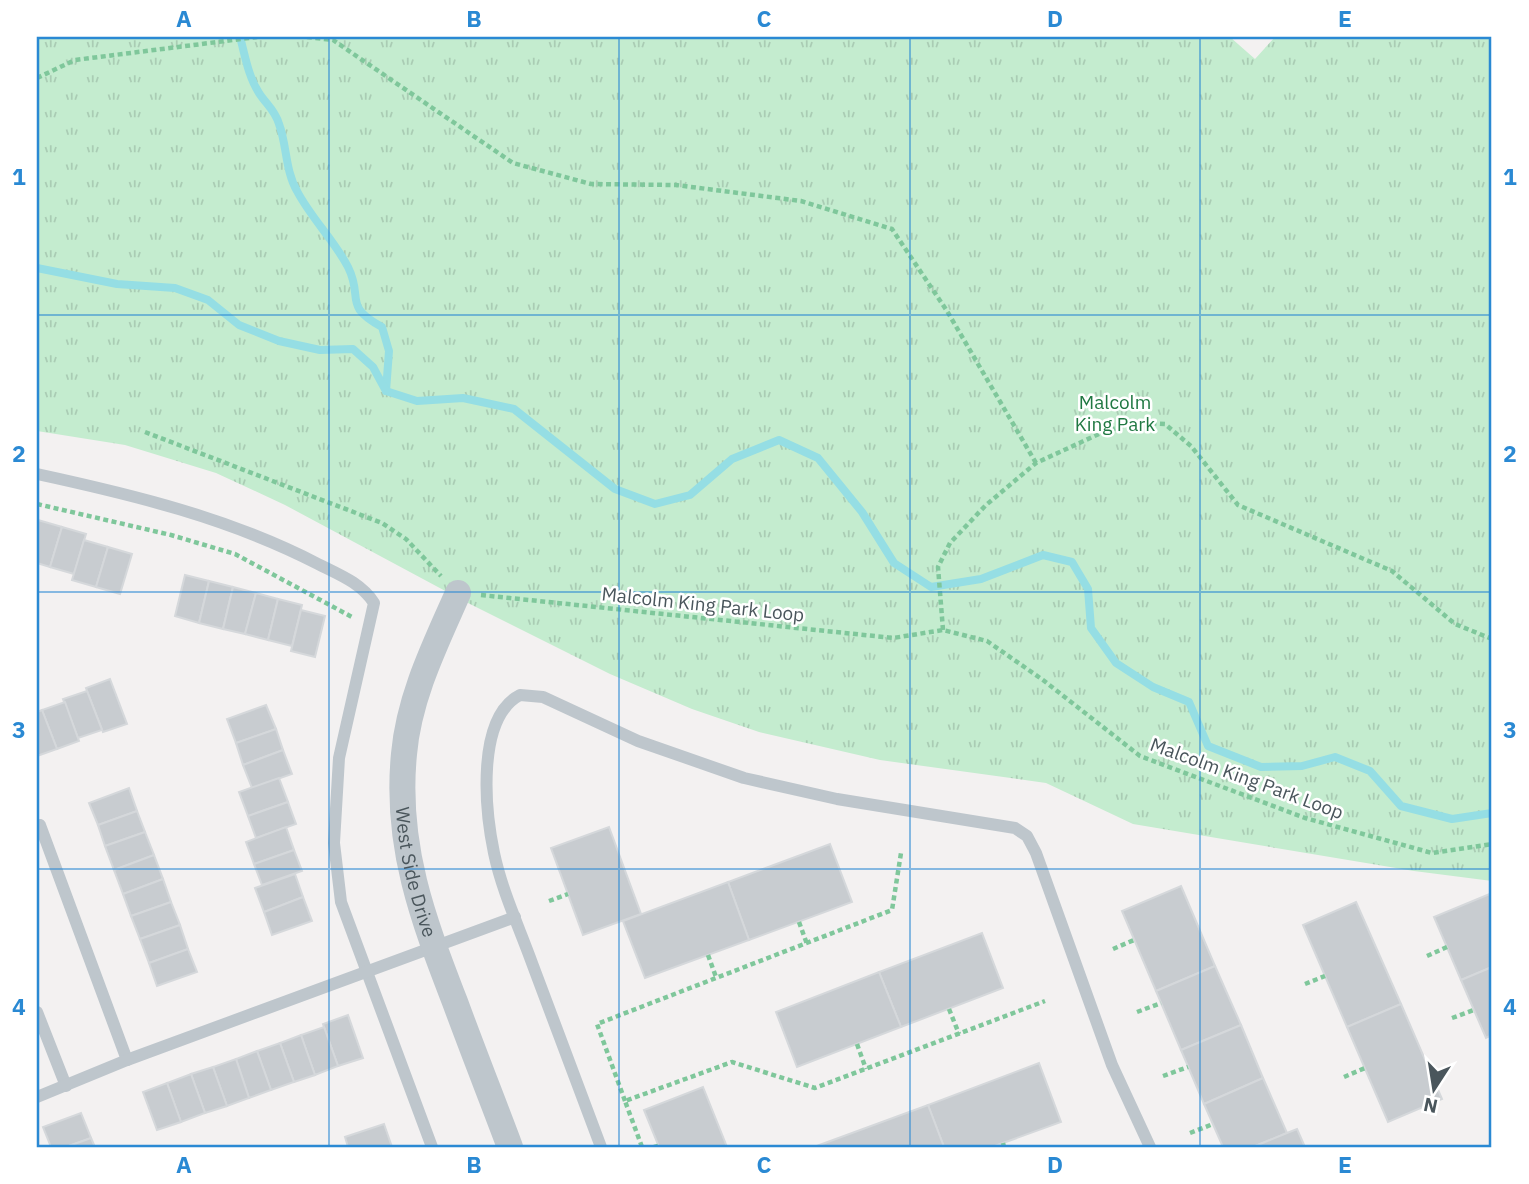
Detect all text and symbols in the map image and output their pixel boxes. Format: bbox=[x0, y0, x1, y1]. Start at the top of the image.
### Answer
text: A bbox=[176, 3, 192, 33]
text: B bbox=[466, 3, 482, 33]
text: C bbox=[757, 3, 772, 33]
text: D bbox=[1047, 3, 1063, 33]
text: E bbox=[1338, 3, 1352, 33]
text: 1 bbox=[12, 161, 26, 191]
text: 1 bbox=[1503, 161, 1517, 191]
park label: Malcolm King Park bbox=[1075, 390, 1155, 436]
text: 2 bbox=[12, 438, 26, 468]
text: 2 bbox=[1503, 438, 1517, 468]
street label: Malcolm King Park Loop bbox=[600, 581, 806, 627]
text: 3 bbox=[12, 714, 26, 744]
text: 3 bbox=[1503, 714, 1517, 744]
street label: Malcolm King Park Loop bbox=[1147, 732, 1347, 824]
street label: West Side Drive bbox=[391, 806, 442, 940]
text: 4 bbox=[12, 991, 26, 1021]
text: 4 bbox=[1503, 991, 1517, 1021]
north arrow bbox=[1400, 1054, 1470, 1124]
text: N bbox=[1421, 1092, 1440, 1119]
text: A bbox=[176, 1149, 192, 1179]
text: B bbox=[466, 1149, 482, 1179]
text: C bbox=[757, 1149, 772, 1179]
text: D bbox=[1047, 1149, 1063, 1179]
text: E bbox=[1338, 1149, 1352, 1179]

